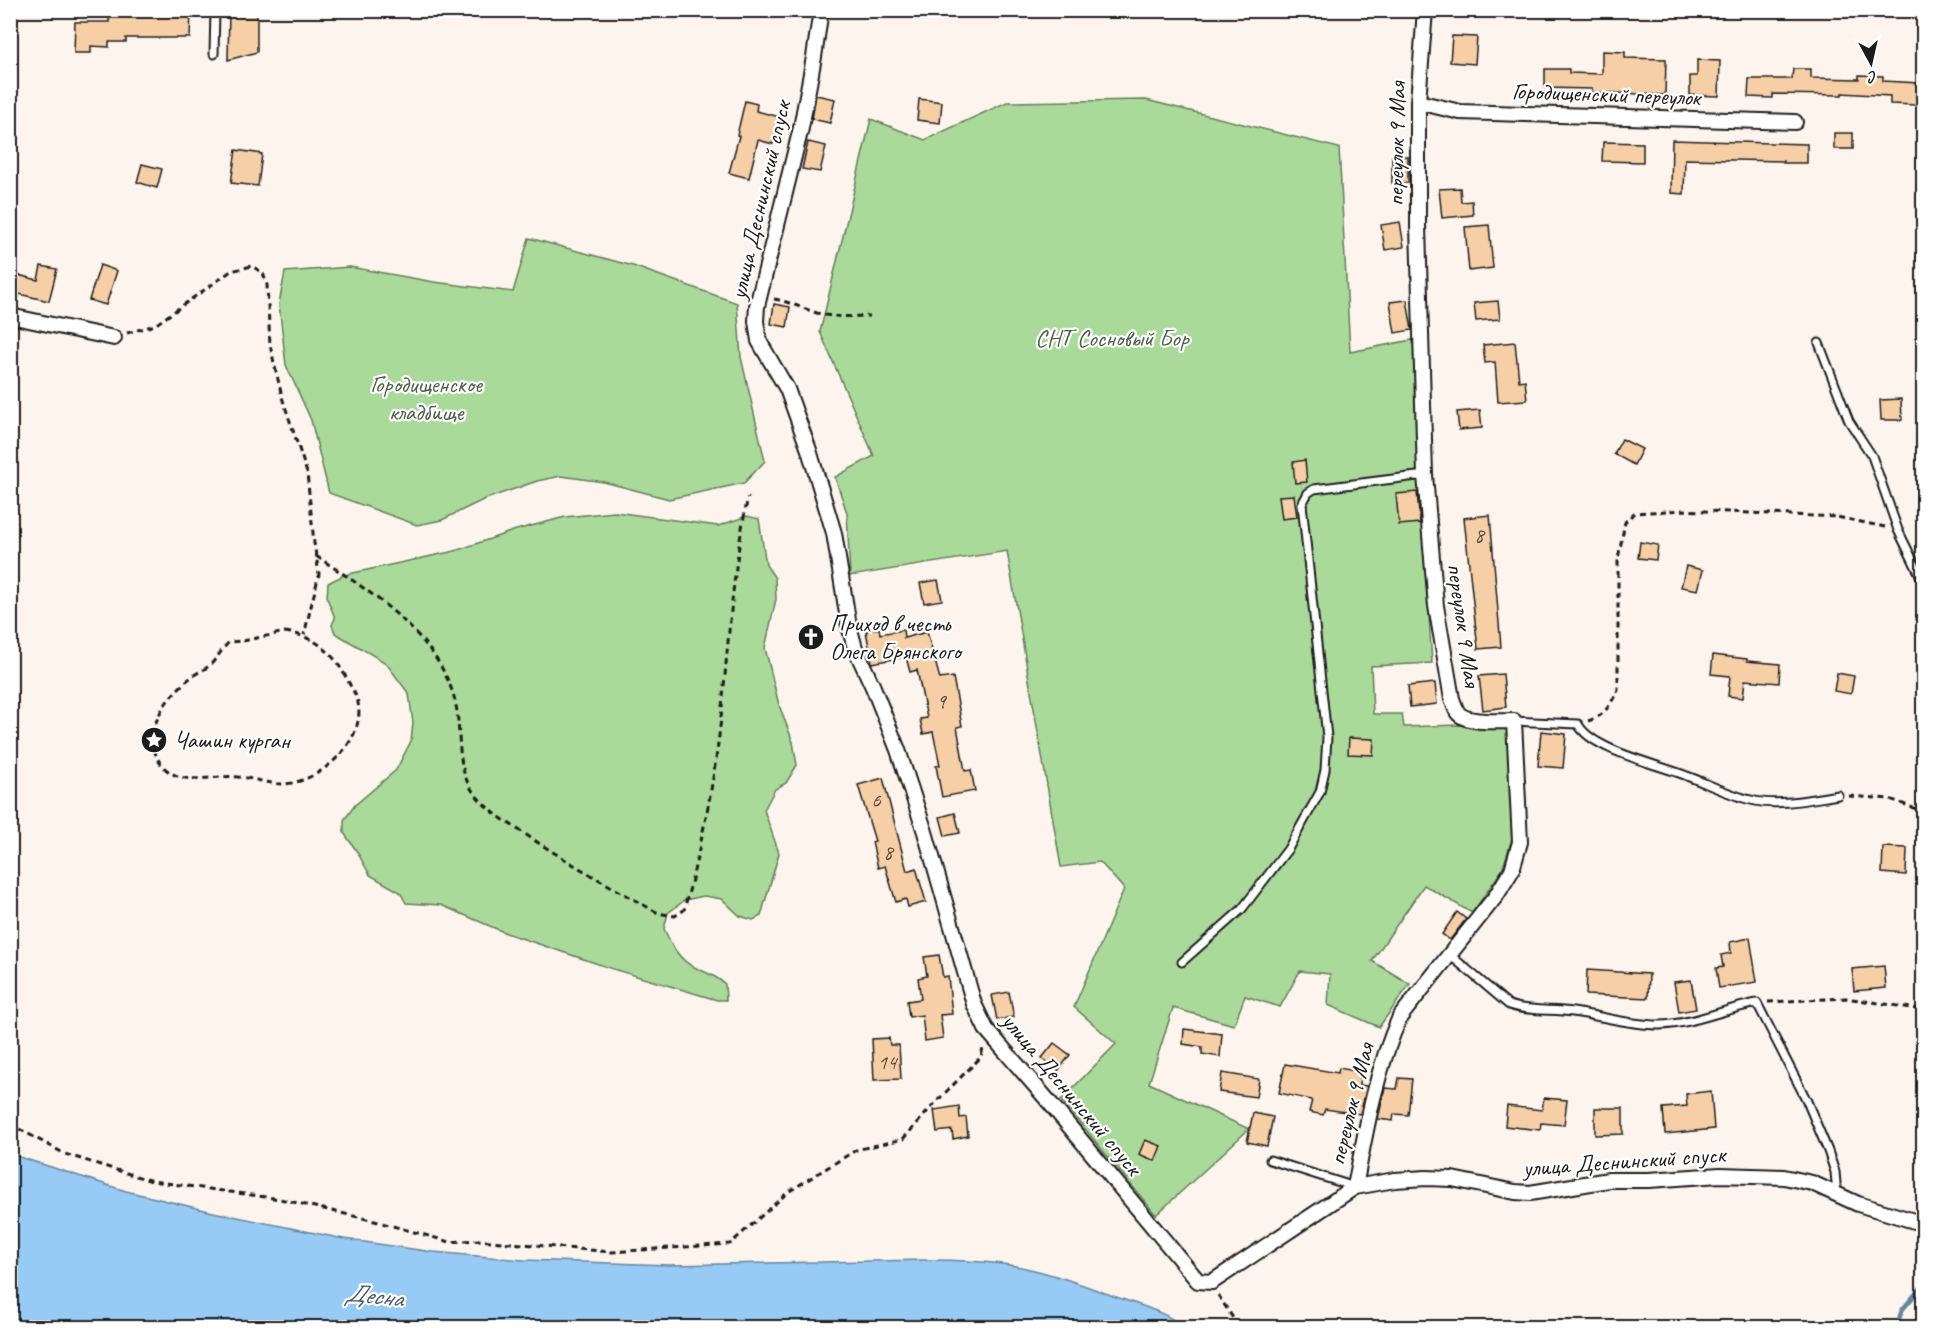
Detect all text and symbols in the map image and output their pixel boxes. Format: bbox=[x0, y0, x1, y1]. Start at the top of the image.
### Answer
north arrow bbox=[1841, 33, 1901, 93]
text: С bbox=[1866, 66, 1878, 88]
street label: Городищенский переулок bbox=[1511, 76, 1703, 112]
street label: переулок 9 Мая bbox=[1380, 80, 1412, 206]
street label: улица Деснинский спуск bbox=[722, 96, 798, 304]
park label: СНТ Сосновый Бор bbox=[1035, 323, 1190, 353]
park label: Городищенское кладбище bbox=[370, 369, 484, 427]
house number: 8 bbox=[1474, 522, 1486, 548]
street label: переулок 9 Мая bbox=[1441, 561, 1488, 690]
place label: Приход в честь Олега Брянского bbox=[830, 608, 963, 666]
church icon: Приход в честь Олега Брянского bbox=[796, 622, 826, 652]
house number: 9 bbox=[936, 688, 947, 714]
place icon: Чашин курган bbox=[139, 725, 169, 755]
place label: Чашин курган bbox=[174, 725, 292, 755]
house number: 6 bbox=[871, 787, 881, 813]
house number: 8 bbox=[883, 839, 895, 865]
street label: улица Деснинский спуск bbox=[994, 1005, 1150, 1183]
street label: переулок 9 Мая bbox=[1321, 1039, 1381, 1168]
house number: 14 bbox=[878, 1049, 899, 1075]
street label: улица Деснинский спуск bbox=[1520, 1139, 1728, 1183]
water label: Десна bbox=[343, 1276, 407, 1315]

